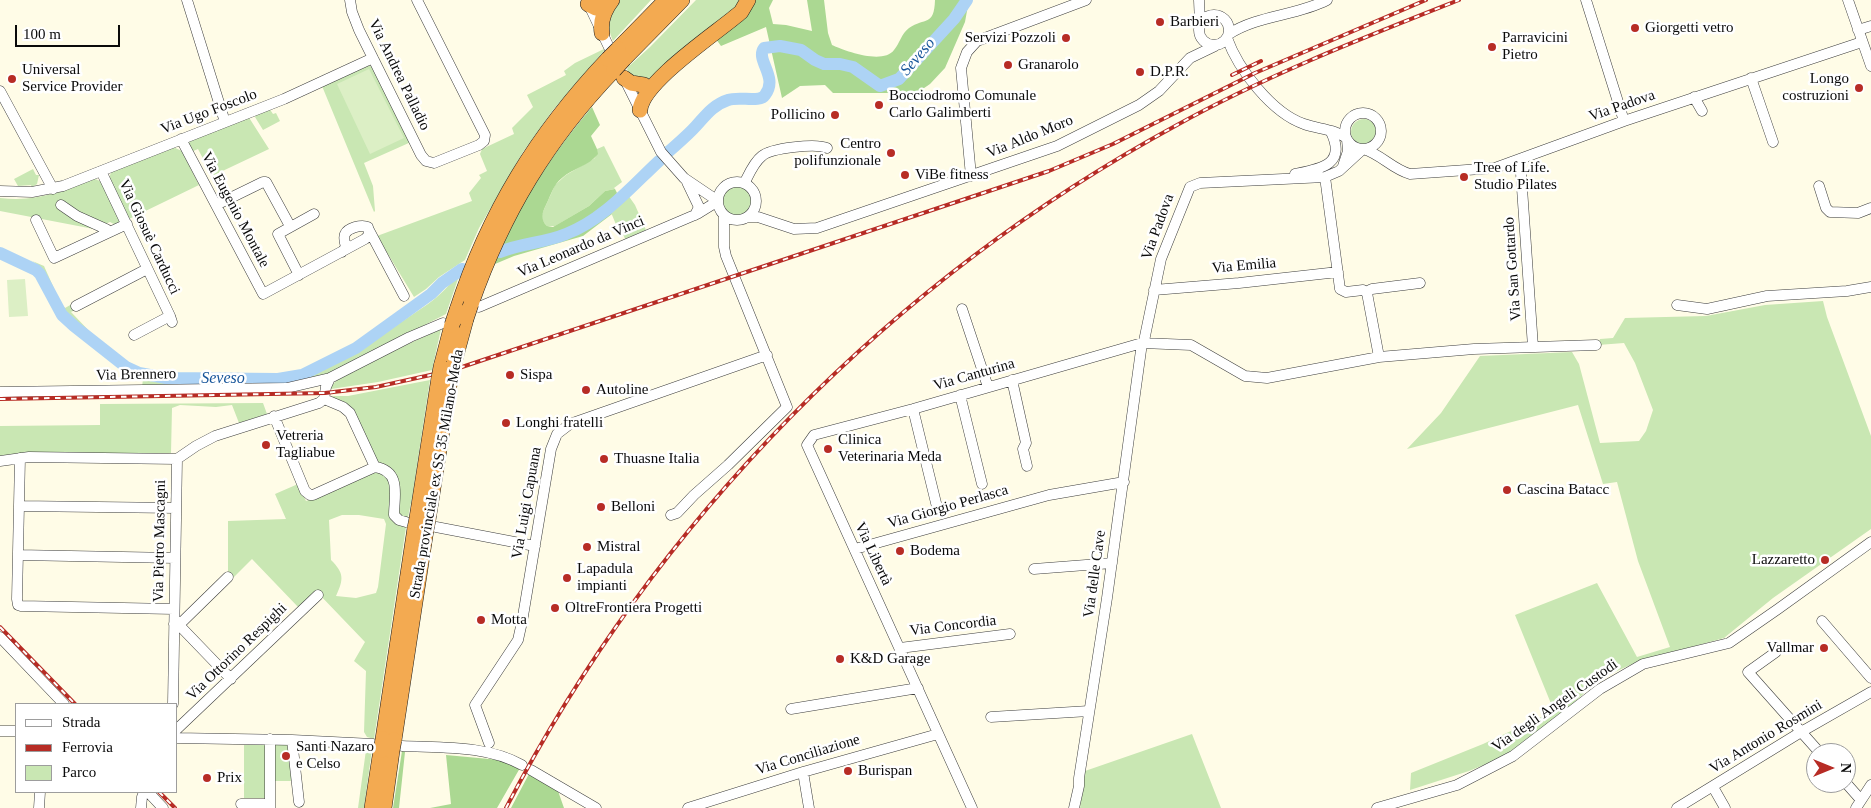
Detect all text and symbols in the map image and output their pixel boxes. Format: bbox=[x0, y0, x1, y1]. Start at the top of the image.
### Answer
place label: Barbieri bbox=[1170, 13, 1219, 31]
scale bar bbox=[18, 15, 122, 47]
street label: Via Andrea Palladio bbox=[364, 16, 434, 134]
marker: Barbieri bbox=[1154, 16, 1166, 28]
place label: Giorgetti vetro bbox=[1645, 19, 1733, 37]
marker: Giorgetti vetro bbox=[1629, 22, 1641, 34]
text: 100 m bbox=[23, 26, 61, 42]
place label: Servizi Pozzoli bbox=[965, 29, 1056, 47]
place label: Parravicini Pietro bbox=[1502, 29, 1568, 64]
marker: Servizi Pozzoli bbox=[1060, 32, 1072, 44]
water label: Seveso bbox=[896, 34, 940, 80]
marker: Parravicini Pietro bbox=[1486, 41, 1498, 53]
place label: Granarolo bbox=[1018, 56, 1079, 74]
marker: Granarolo bbox=[1002, 59, 1014, 71]
place label: Universal Service Provider bbox=[22, 61, 122, 96]
place label: D.P.R. bbox=[1150, 63, 1189, 81]
marker: D.P.R. bbox=[1134, 66, 1146, 78]
place label: Longo costruzioni bbox=[1782, 70, 1849, 105]
marker: Universal Service Provider bbox=[6, 73, 18, 85]
marker: Longo costruzioni bbox=[1853, 82, 1865, 94]
street label: Via Ugo Foscolo bbox=[158, 85, 260, 139]
street label: Via Padova bbox=[1587, 86, 1657, 126]
place label: Bocciodromo Comunale Carlo Galimberti bbox=[889, 87, 1036, 122]
marker: Bocciodromo Comunale Carlo Galimberti bbox=[873, 99, 885, 111]
place label: Pollicino bbox=[771, 106, 825, 124]
marker: Pollicino bbox=[829, 109, 841, 121]
street label: Via Aldo Moro bbox=[984, 112, 1076, 162]
place label: Centro polifunzionale bbox=[794, 135, 881, 170]
marker: Centro polifunzionale bbox=[885, 147, 897, 159]
street label: Via Eugenio Montale bbox=[197, 149, 273, 271]
place label: Tree of Life. Studio Pilates bbox=[1474, 159, 1557, 194]
place label: ViBe fitness bbox=[915, 166, 989, 184]
marker: ViBe fitness bbox=[899, 169, 911, 181]
marker: Tree of Life. Studio Pilates bbox=[1458, 171, 1470, 183]
street label: Via Giosuè Carducci bbox=[114, 177, 184, 297]
street label: Via Padova bbox=[1138, 192, 1178, 262]
street label: Via Leonardo da Vinci bbox=[515, 212, 647, 282]
street label: Via San Gottardo bbox=[1500, 216, 1526, 322]
street label: Via Emilia bbox=[1211, 254, 1277, 278]
street label: Strada provinciale ex SS 35 Milano-Meda bbox=[406, 348, 468, 600]
street label: Via Canturina bbox=[931, 355, 1017, 395]
street label: Via Brennero bbox=[96, 365, 176, 385]
place label: Sispa bbox=[520, 366, 553, 384]
water label: Seveso bbox=[201, 369, 245, 389]
marker: Sispa bbox=[504, 369, 516, 381]
place label: Autoline bbox=[596, 381, 648, 399]
marker: Autoline bbox=[580, 384, 592, 396]
place label: Longhi fratelli bbox=[516, 414, 603, 432]
marker: Longhi fratelli bbox=[500, 417, 512, 429]
place label: Vetreria Tagliabue bbox=[276, 427, 335, 462]
place label: Clinica Veterinaria Meda bbox=[838, 431, 942, 466]
marker: Vetreria Tagliabue bbox=[260, 439, 272, 451]
marker: Clinica Veterinaria Meda bbox=[822, 443, 834, 455]
street label: Via Luigi Capuana bbox=[508, 446, 546, 560]
place label: Thuasne Italia bbox=[614, 450, 699, 468]
marker: Thuasne Italia bbox=[598, 453, 610, 465]
street label: Via Pietro Mascagni bbox=[150, 480, 170, 602]
street label: Via Giorgio Perlasca bbox=[886, 481, 1010, 533]
place label: Cascina Batacc bbox=[1517, 481, 1609, 499]
marker: Cascina Batacc bbox=[1501, 484, 1513, 496]
place label: Belloni bbox=[611, 498, 655, 516]
marker: Belloni bbox=[595, 501, 607, 513]
street label: Via Libertà bbox=[851, 519, 895, 589]
street label: Via delle Cave bbox=[1080, 529, 1110, 619]
place label: Mistral bbox=[597, 538, 640, 556]
marker: Mistral bbox=[581, 541, 593, 553]
place label: Bodema bbox=[910, 542, 960, 560]
marker: Bodema bbox=[894, 545, 906, 557]
place label: Lazzaretto bbox=[1752, 551, 1815, 569]
marker: Lazzaretto bbox=[1819, 554, 1831, 566]
place label: Lapadula impianti bbox=[577, 560, 633, 595]
marker: Lapadula impianti bbox=[561, 572, 573, 584]
place label: OltreFrontiera Progetti bbox=[565, 599, 702, 617]
street label: Via Ottorino Respighi bbox=[183, 600, 291, 704]
marker: OltreFrontiera Progetti bbox=[549, 602, 561, 614]
place label: Motta bbox=[491, 611, 527, 629]
street label: Via Concordia bbox=[909, 612, 997, 640]
marker: Motta bbox=[475, 614, 487, 626]
place label: Vallmar bbox=[1767, 639, 1814, 657]
marker: Vallmar bbox=[1818, 642, 1830, 654]
place label: K&D Garage bbox=[850, 650, 930, 668]
marker: K&D Garage bbox=[834, 653, 846, 665]
street label: Via degli Angeli Custodi bbox=[1489, 656, 1621, 756]
street label: Via Antonio Rosmini bbox=[1706, 696, 1826, 778]
legend bbox=[15, 703, 178, 793]
text: Strada bbox=[62, 714, 100, 730]
street label: Via Conciliazione bbox=[754, 731, 862, 779]
place label: Santi Nazaro e Celso bbox=[296, 738, 374, 773]
text: Ferrovia bbox=[62, 739, 113, 755]
north arrow bbox=[1806, 743, 1856, 793]
marker: Santi Nazaro e Celso bbox=[280, 750, 292, 762]
place label: Burispan bbox=[858, 762, 912, 780]
text: N bbox=[1838, 763, 1853, 773]
text: Parco bbox=[62, 764, 96, 780]
marker: Burispan bbox=[842, 765, 854, 777]
place label: Prix bbox=[217, 769, 242, 787]
marker: Prix bbox=[201, 772, 213, 784]

